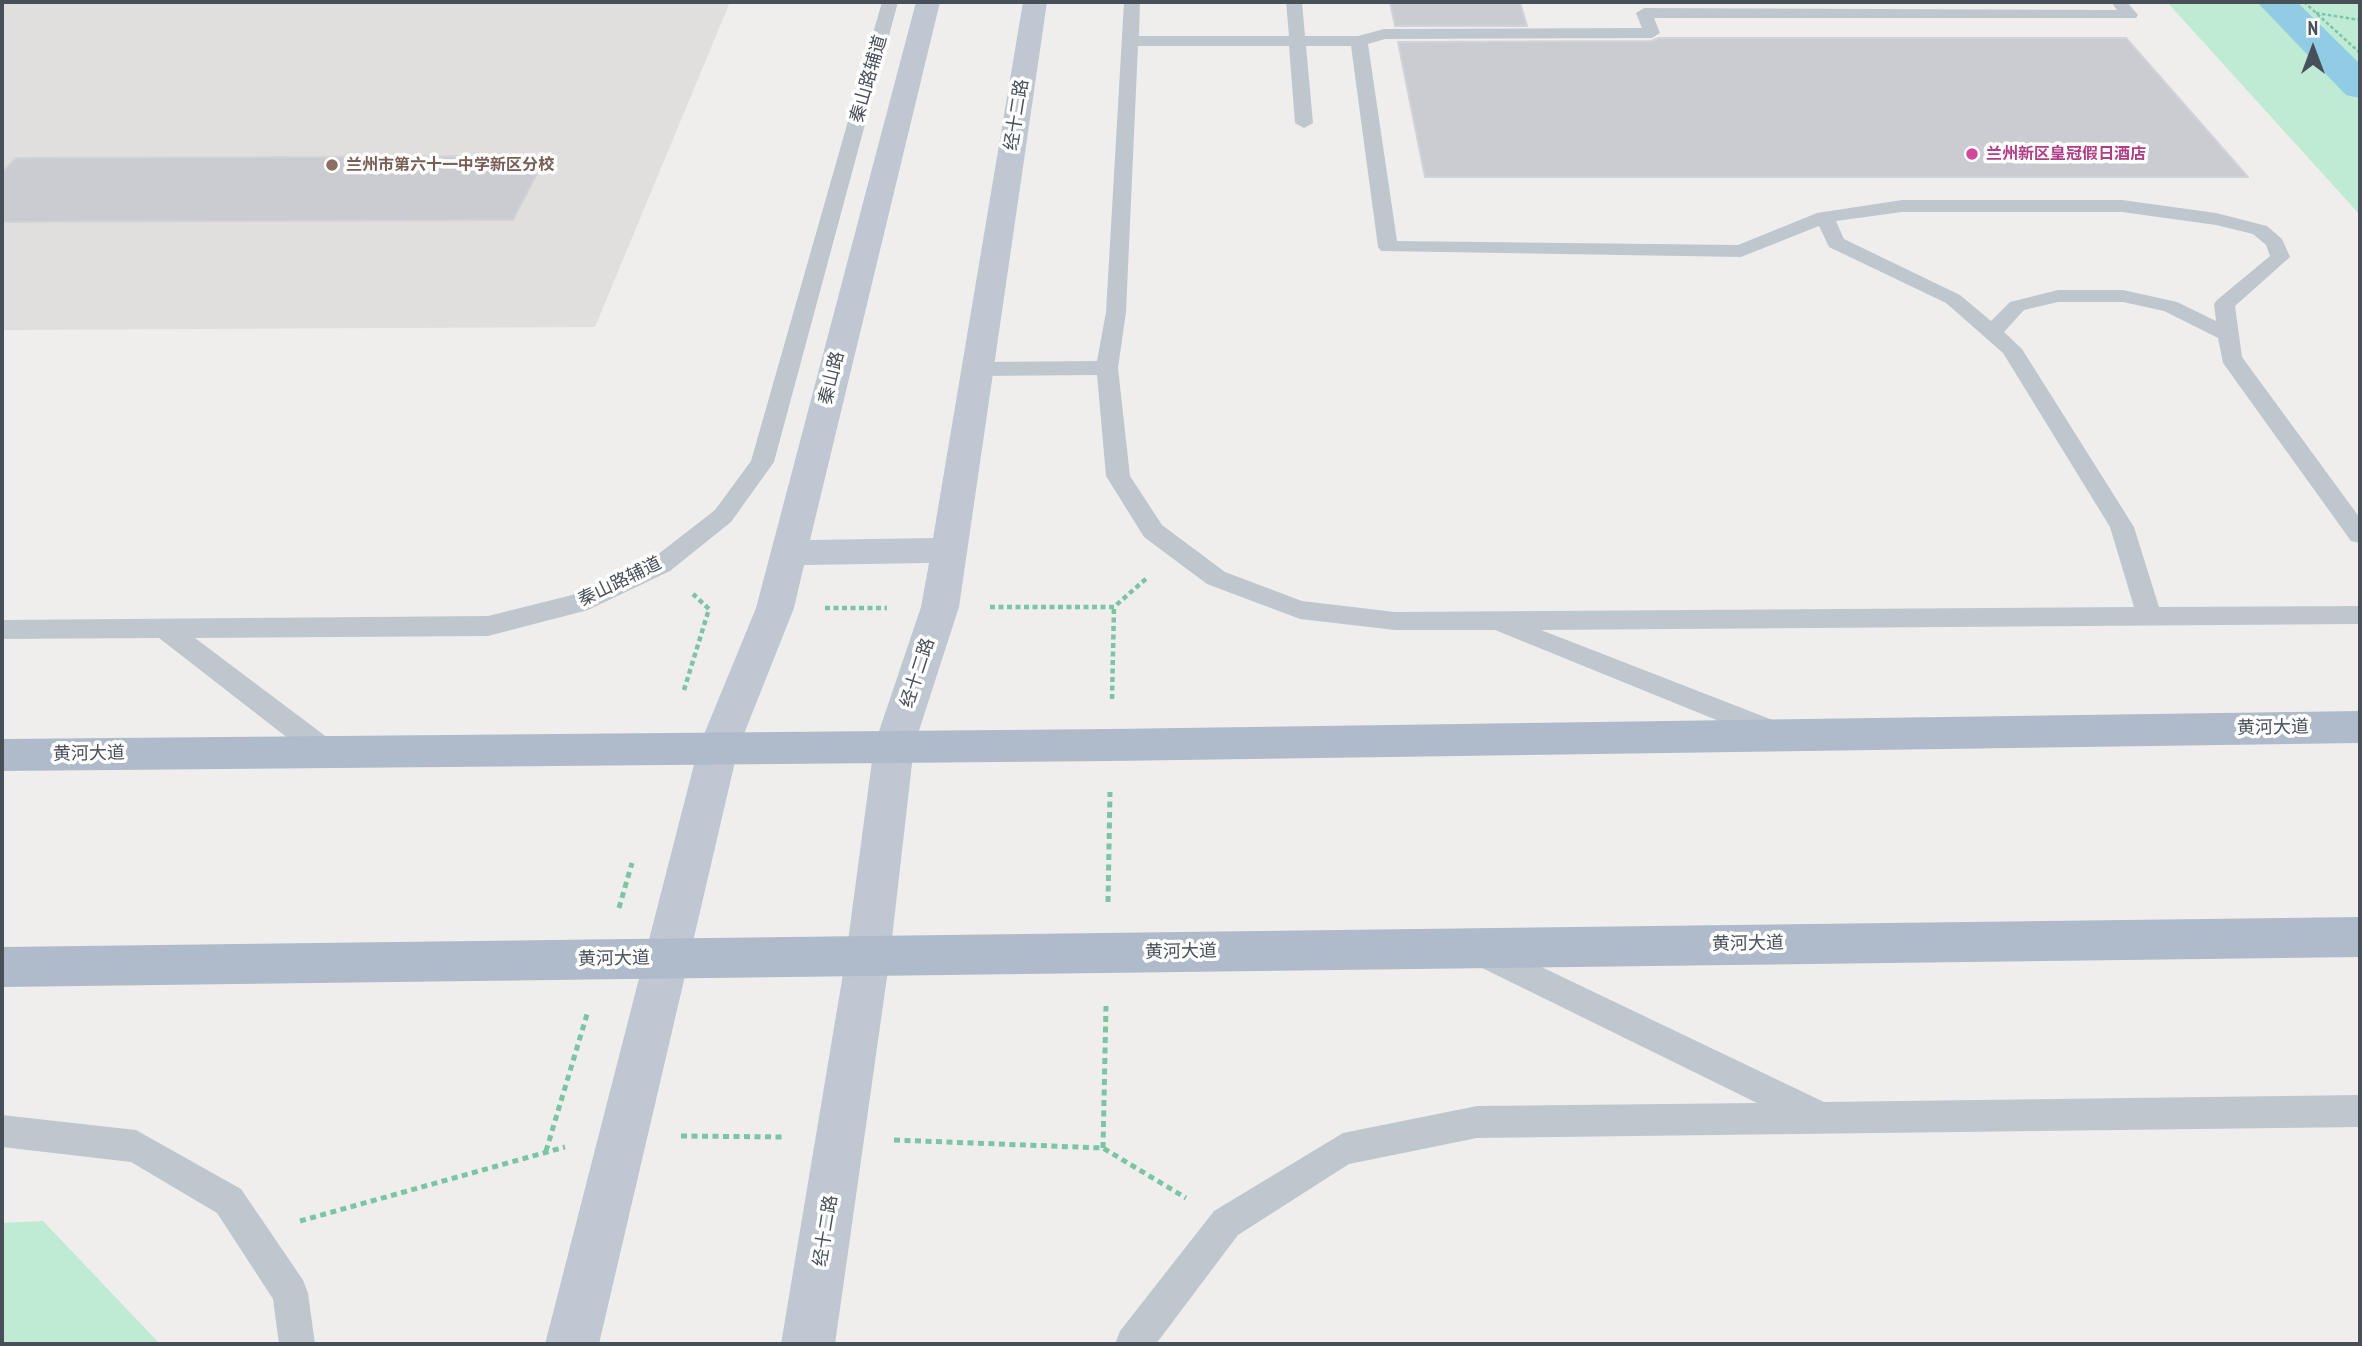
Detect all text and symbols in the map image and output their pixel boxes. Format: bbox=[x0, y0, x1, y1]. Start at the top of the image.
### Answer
north arrow bbox=[2278, 14, 2348, 84]
text: N bbox=[2308, 16, 2318, 40]
street label: 秦山路辅道 bbox=[846, 33, 892, 125]
street label: 经十二路 bbox=[1001, 78, 1033, 152]
place label: 兰州新区皇冠假日酒店 bbox=[1986, 144, 2146, 164]
marker: 兰州新区皇冠假日酒店 bbox=[1964, 146, 1980, 162]
place label: 兰州市第六十一中学新区分校 bbox=[346, 155, 554, 175]
marker: 兰州市第六十一中学新区分校 bbox=[324, 157, 340, 173]
street label: 秦山路 bbox=[815, 349, 849, 407]
street label: 秦山路辅道 bbox=[575, 553, 665, 611]
street label: 经十二路 bbox=[897, 635, 939, 711]
street label: 黄河大道 bbox=[2237, 717, 2309, 739]
street label: 黄河大道 bbox=[53, 743, 125, 765]
street label: 黄河大道 bbox=[1712, 933, 1784, 955]
street label: 黄河大道 bbox=[1145, 941, 1217, 963]
street label: 黄河大道 bbox=[578, 948, 650, 970]
street label: 经十二路 bbox=[810, 1194, 842, 1268]

